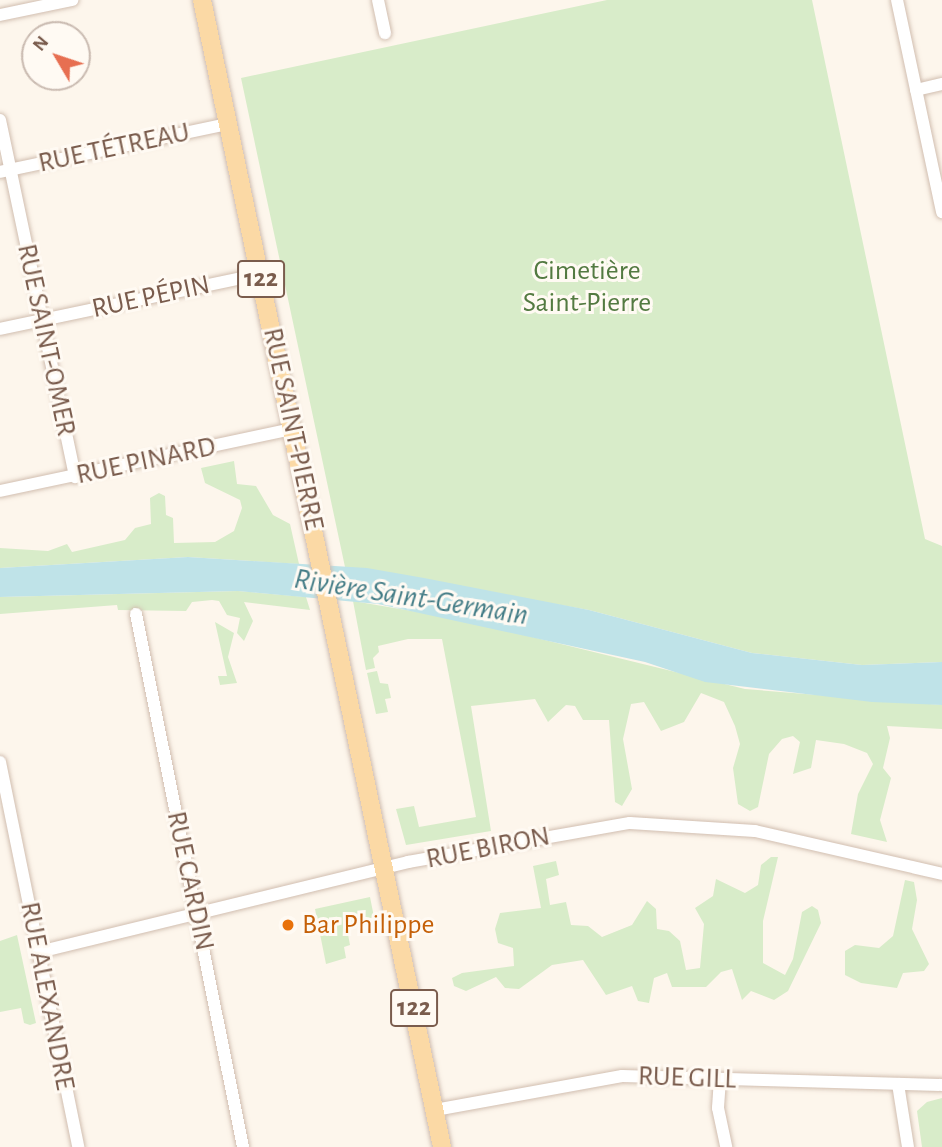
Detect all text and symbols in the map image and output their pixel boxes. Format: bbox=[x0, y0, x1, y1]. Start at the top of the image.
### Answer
north arrow bbox=[21, 21, 91, 91]
text: N bbox=[29, 33, 52, 55]
street label: RUE TÉTREAU bbox=[35, 116, 193, 180]
street label: RUE SAINT-OMER bbox=[9, 241, 83, 439]
park label: Cimetière Saint-Pierre bbox=[523, 254, 651, 320]
road number: 122 bbox=[236, 256, 286, 302]
street label: RUE PÉPIN bbox=[89, 268, 213, 326]
street label: RUE SAINT-PIERRE bbox=[255, 325, 331, 533]
street label: RUE PINARD bbox=[73, 430, 219, 492]
water label: Rivière Saint-Germain bbox=[291, 561, 531, 633]
street label: RUE CARDIN bbox=[159, 808, 221, 954]
street label: RUE BIRON bbox=[423, 820, 553, 876]
street label: RUE ALEXANDRE bbox=[12, 899, 82, 1093]
place label: Bar Philippe bbox=[302, 908, 434, 942]
marker: Bar Philippe bbox=[280, 917, 296, 933]
road number: 122 bbox=[390, 986, 438, 1030]
street label: RUE GILL bbox=[637, 1059, 737, 1097]

